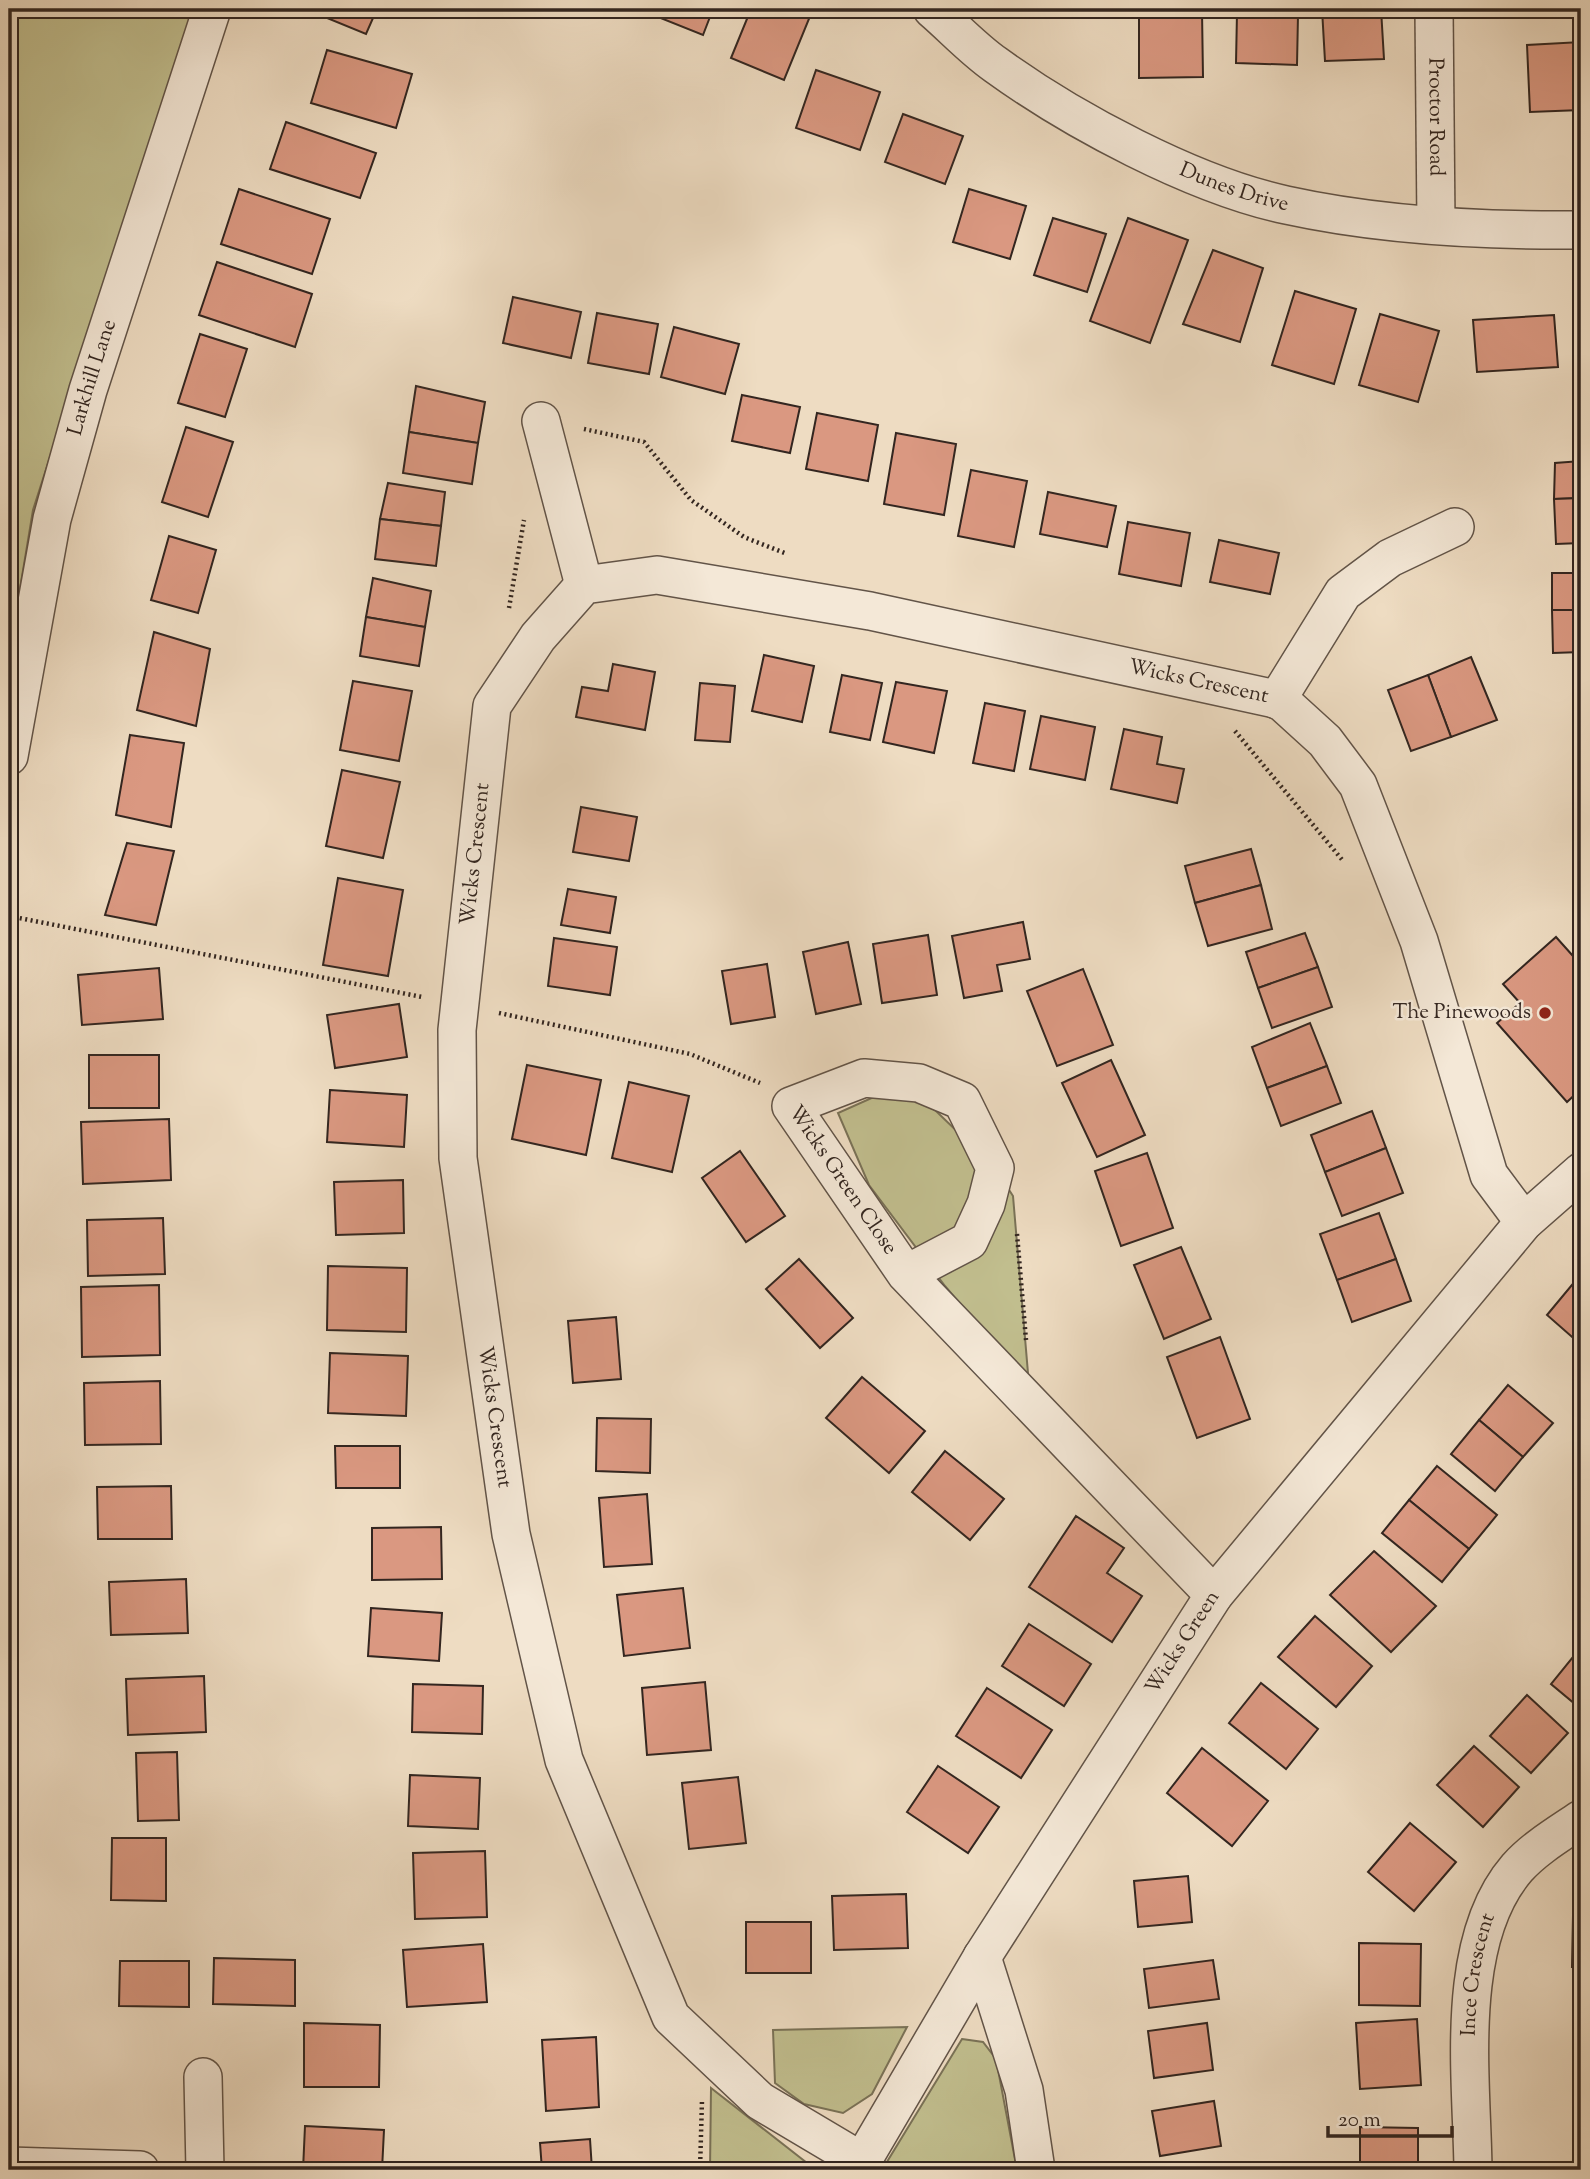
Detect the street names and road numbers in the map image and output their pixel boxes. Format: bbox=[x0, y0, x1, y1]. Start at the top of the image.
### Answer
street label: Proctor Road bbox=[1419, 58, 1451, 177]
street label: Dunes Drive bbox=[1174, 156, 1291, 220]
street label: Larkhill Lane bbox=[61, 316, 125, 439]
street label: Wicks Crescent bbox=[1125, 652, 1271, 712]
street label: Wicks Crescent bbox=[453, 782, 499, 927]
street label: Wicks Green Close bbox=[780, 1100, 904, 1261]
street label: Wicks Crescent bbox=[469, 1344, 519, 1490]
street label: Wicks Green bbox=[1139, 1585, 1228, 1701]
street label: Ince Crescent bbox=[1455, 1909, 1504, 2036]

